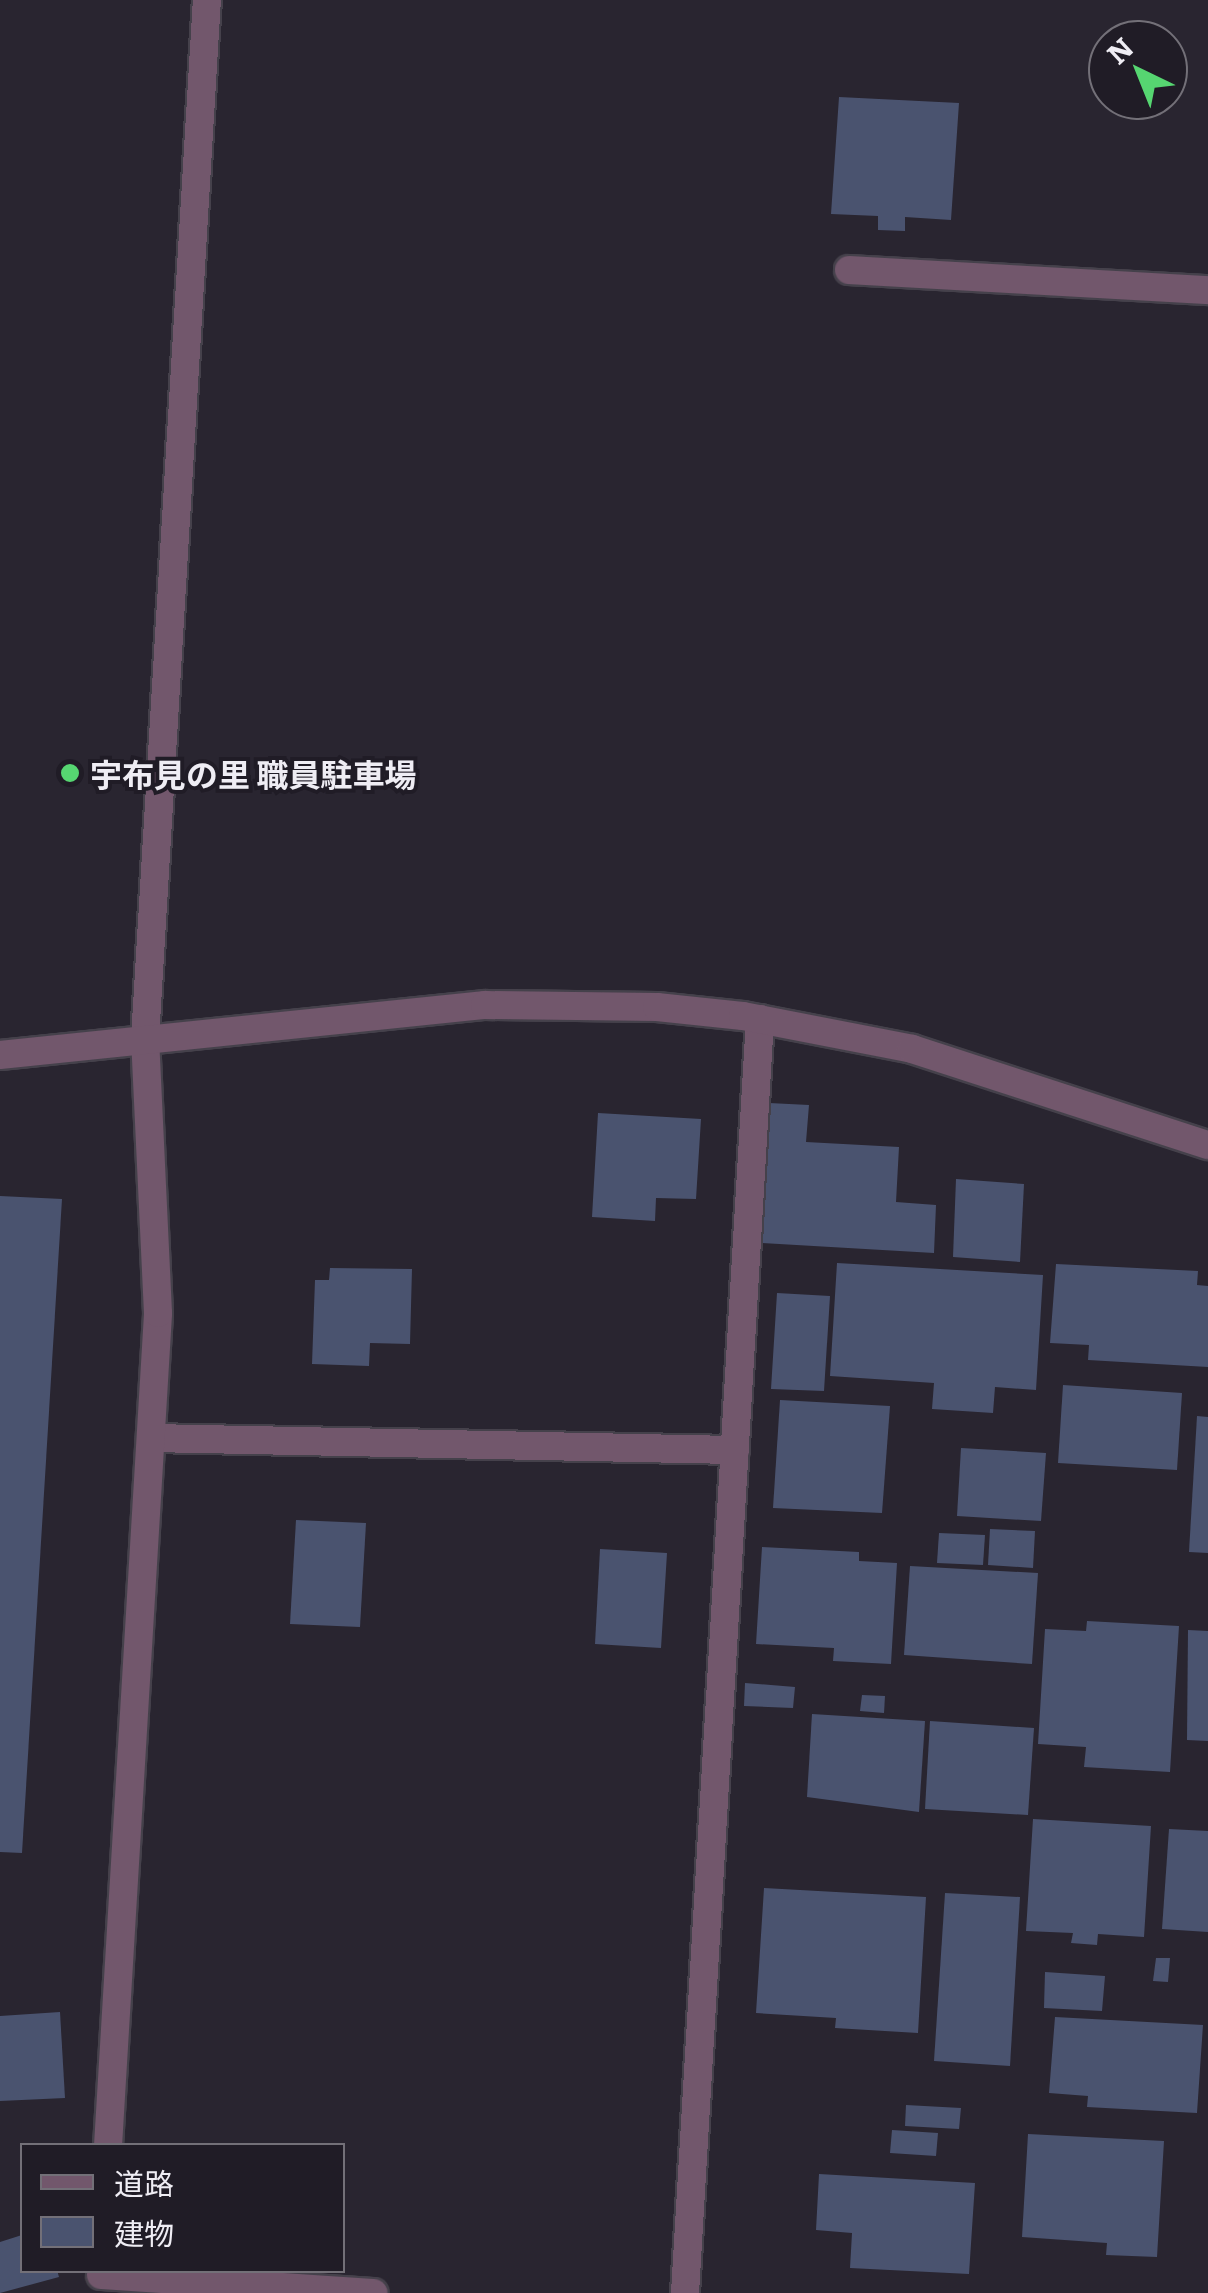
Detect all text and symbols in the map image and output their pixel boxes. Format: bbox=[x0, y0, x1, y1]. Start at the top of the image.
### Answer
north arrow bbox=[1088, 20, 1188, 120]
text: N bbox=[1096, 26, 1142, 73]
place label: 宇布見の里 職員駐車場 bbox=[90, 754, 416, 792]
marker: 宇布見の里 職員駐車場 bbox=[59, 762, 81, 784]
legend bbox=[20, 2143, 345, 2273]
text: 道路 bbox=[114, 2160, 174, 2204]
text: 建物 bbox=[114, 2210, 174, 2254]

